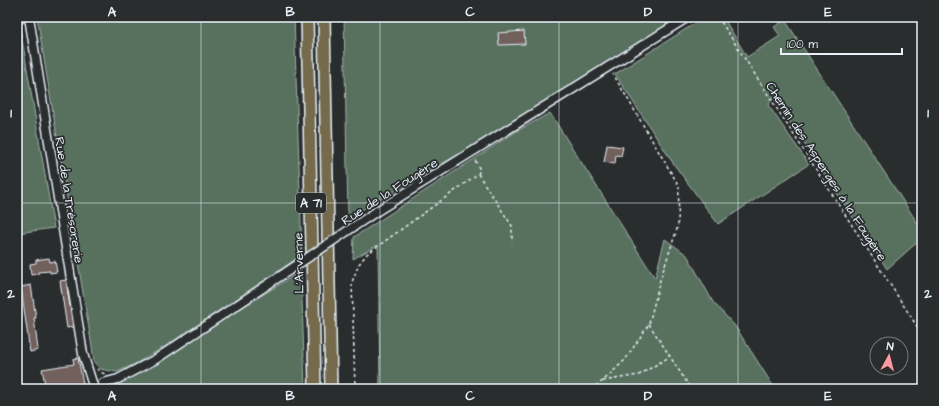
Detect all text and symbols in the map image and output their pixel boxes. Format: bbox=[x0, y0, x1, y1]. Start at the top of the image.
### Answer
text: A bbox=[108, 3, 117, 21]
text: B bbox=[285, 3, 295, 21]
text: C bbox=[465, 3, 475, 21]
text: D bbox=[644, 3, 653, 21]
text: E bbox=[824, 3, 832, 21]
scale bar bbox=[781, 30, 902, 56]
text: 100 m bbox=[787, 36, 818, 53]
street label: Chemin des Asperges à la Fougère bbox=[761, 78, 891, 265]
text: 1 bbox=[10, 104, 12, 122]
text: 1 bbox=[927, 104, 929, 122]
street label: Rue de la Trésorerie bbox=[50, 136, 88, 264]
street label: Rue de la Fougère bbox=[338, 154, 442, 231]
road number: A 71 bbox=[296, 193, 326, 213]
street label: L'Arverne bbox=[289, 232, 309, 294]
text: 2 bbox=[6, 285, 15, 303]
text: 2 bbox=[923, 285, 932, 303]
north arrow bbox=[869, 336, 909, 376]
text: N bbox=[886, 339, 895, 354]
text: A bbox=[108, 387, 117, 405]
text: B bbox=[285, 387, 295, 405]
text: C bbox=[465, 387, 475, 405]
text: D bbox=[644, 387, 653, 405]
text: E bbox=[824, 387, 832, 405]

